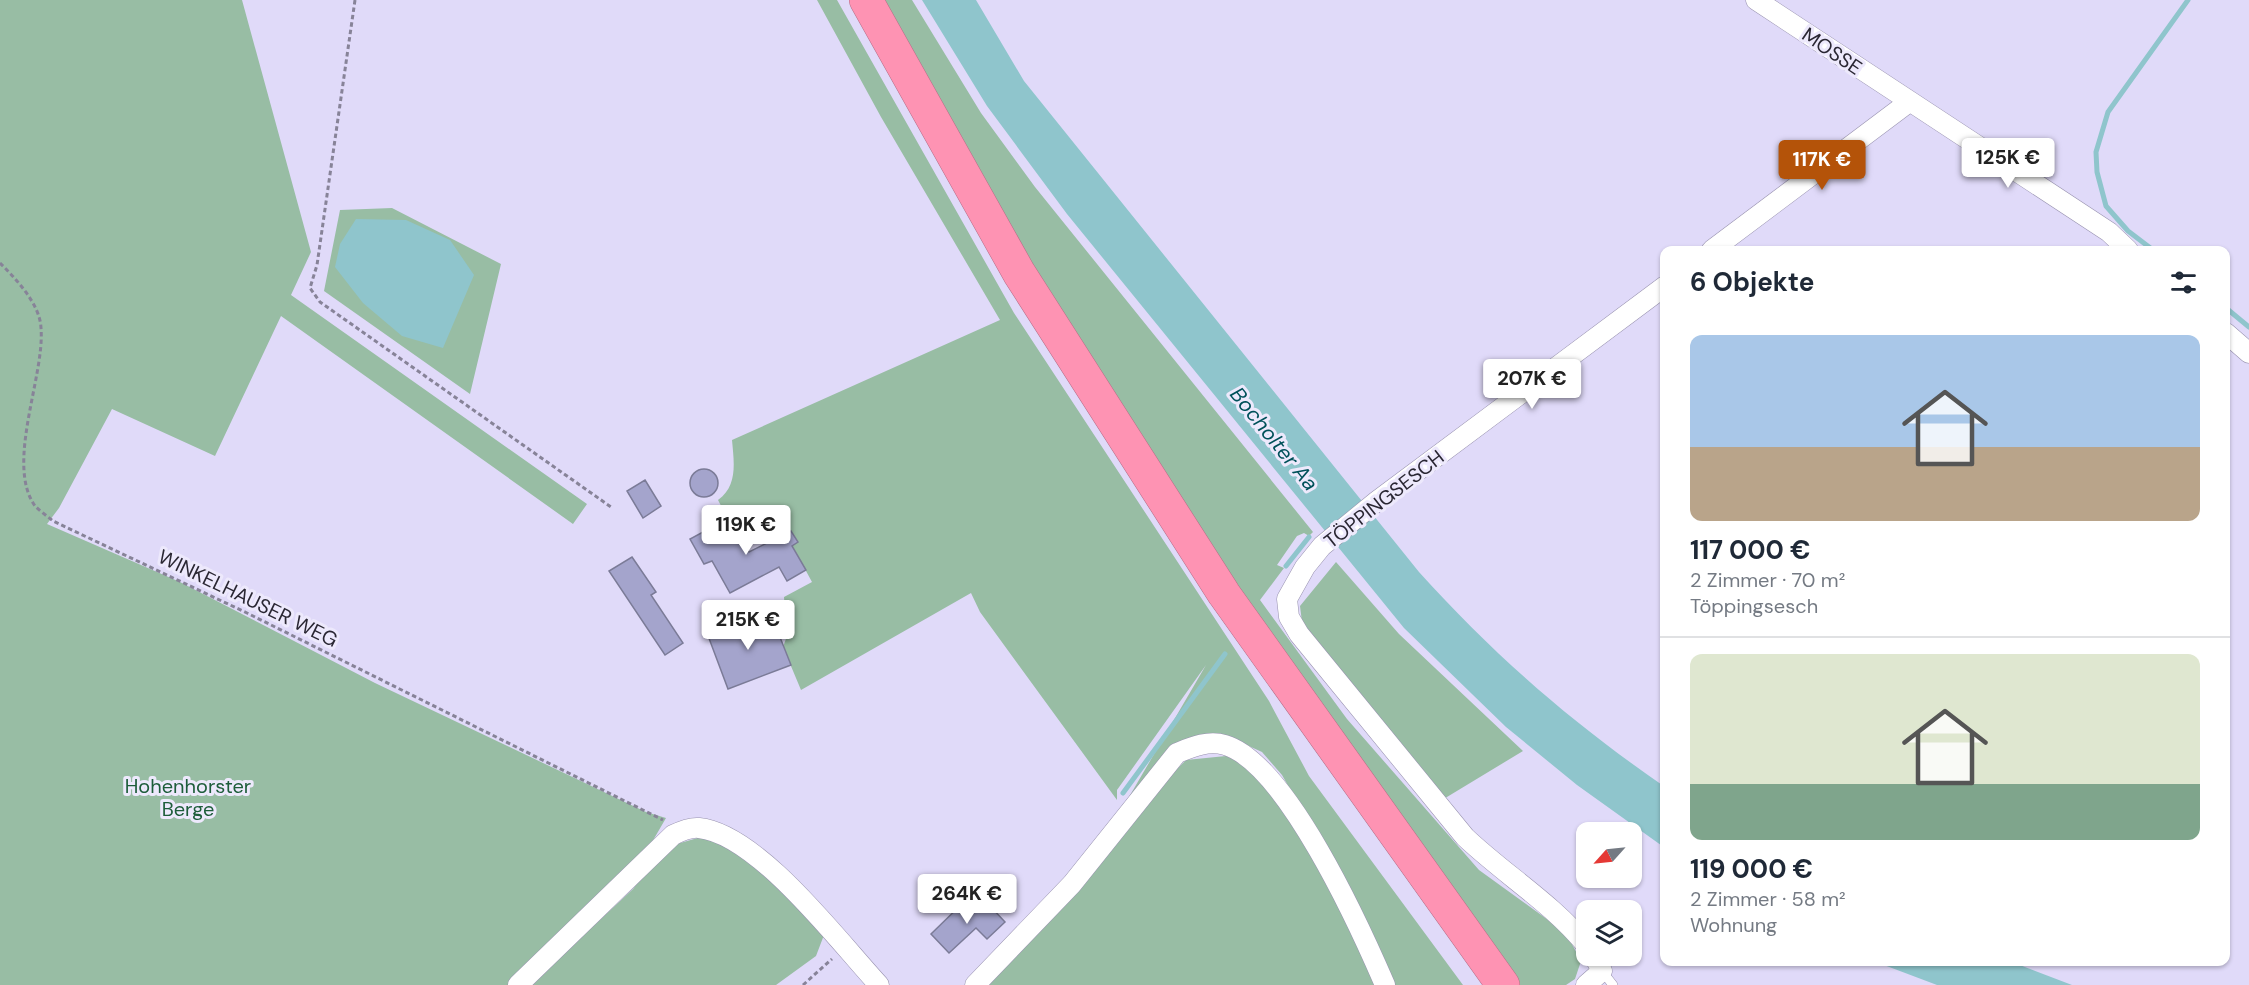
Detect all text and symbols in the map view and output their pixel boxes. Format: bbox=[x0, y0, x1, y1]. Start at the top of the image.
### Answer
street label: MOSSE bbox=[1797, 22, 1867, 80]
pin: 125K € bbox=[1959, 138, 2057, 189]
pin: 117K € bbox=[1773, 140, 1871, 191]
text: 125K € bbox=[1976, 144, 2040, 170]
text: 117K € bbox=[1793, 146, 1851, 172]
text: 6 Objekte bbox=[1690, 265, 1814, 299]
icon: filters bbox=[2167, 266, 2200, 299]
pin: 207K € bbox=[1483, 359, 1581, 410]
text: 207K € bbox=[1497, 365, 1567, 391]
icon: home bbox=[1891, 374, 1999, 482]
water label: Bocholter Aa bbox=[1224, 381, 1324, 497]
street label: TÖPPINGSESCH bbox=[1319, 444, 1449, 554]
pin: 119K € bbox=[697, 505, 795, 556]
text: 119K € bbox=[716, 511, 776, 537]
text: 117 000 € bbox=[1690, 533, 1811, 567]
street label: WINKELHAUSER WEG bbox=[154, 543, 342, 653]
text: 2 Zimmer · 70 m² bbox=[1690, 567, 1845, 593]
text: Töppingsesch bbox=[1690, 593, 1818, 619]
pin: 215K € bbox=[699, 600, 797, 651]
text: 215K € bbox=[716, 606, 780, 632]
icon: home bbox=[1891, 693, 1999, 801]
park label: Hohenhorster Berge bbox=[125, 773, 251, 822]
north arrow bbox=[1576, 822, 1642, 888]
map controls bbox=[1576, 822, 1642, 966]
text: 119 000 € bbox=[1690, 852, 1813, 886]
pin: 264K € bbox=[918, 874, 1016, 925]
text: 264K € bbox=[932, 880, 1002, 906]
text: 2 Zimmer · 58 m² bbox=[1690, 886, 1846, 912]
button: layers bbox=[1576, 900, 1642, 966]
text: Wohnung bbox=[1690, 912, 1777, 938]

